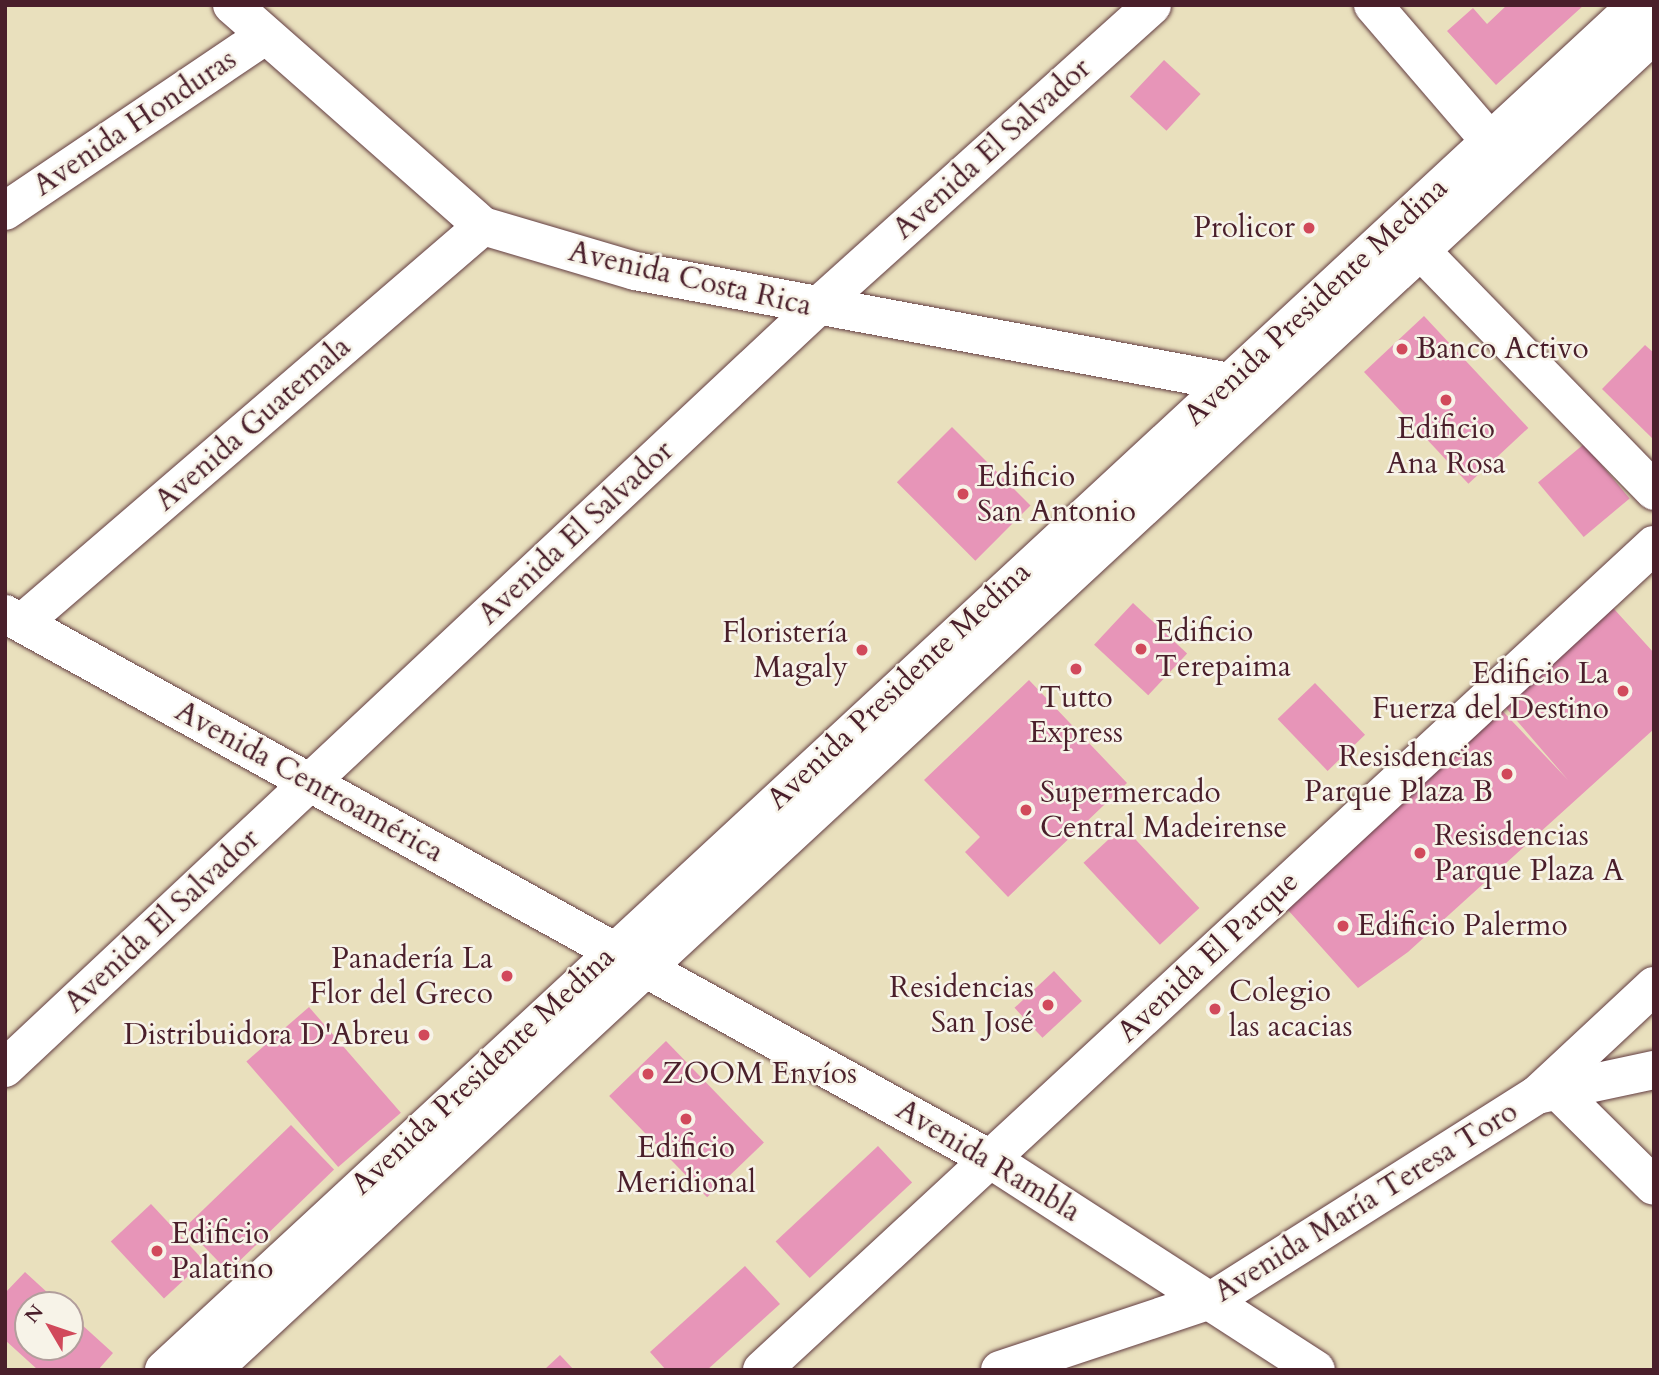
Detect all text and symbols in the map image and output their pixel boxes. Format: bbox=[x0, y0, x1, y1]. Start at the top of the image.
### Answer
street label: Avenida Honduras bbox=[27, 42, 243, 204]
street label: Avenida El Salvador bbox=[886, 51, 1098, 247]
street label: Avenida Presidente Medina bbox=[1177, 170, 1455, 434]
place label: Prolicor bbox=[1193, 210, 1295, 246]
marker: Prolicor bbox=[1301, 220, 1317, 236]
street label: Avenida Costa Rica bbox=[565, 234, 815, 324]
street label: Avenida Guatemala bbox=[148, 329, 358, 519]
place label: Banco Activo bbox=[1416, 331, 1589, 367]
marker: Banco Activo bbox=[1394, 341, 1410, 357]
marker: Edificio Ana Rosa bbox=[1438, 392, 1454, 408]
place label: Edificio Ana Rosa bbox=[1386, 411, 1506, 481]
street label: Avenida El Salvador bbox=[471, 433, 681, 633]
place label: Edificio San Antonio bbox=[977, 459, 1136, 530]
marker: Edificio San Antonio bbox=[955, 486, 971, 502]
street label: Avenida Presidente Medina bbox=[760, 554, 1038, 818]
place label: Edificio Terepaima bbox=[1155, 614, 1291, 684]
place label: Floristería Magaly bbox=[722, 615, 848, 686]
marker: Edificio Terepaima bbox=[1133, 641, 1149, 657]
marker: Floristería Magaly bbox=[854, 642, 870, 658]
place label: Edificio La Fuerza del Destino bbox=[1372, 656, 1609, 726]
marker: Tutto Express bbox=[1068, 661, 1084, 677]
place label: Tutto Express bbox=[1029, 680, 1123, 750]
marker: Edificio La Fuerza del Destino bbox=[1615, 683, 1631, 699]
street label: Avenida Centroamérica bbox=[169, 693, 449, 871]
place label: Resisdencias Parque Plaza B bbox=[1304, 739, 1493, 810]
marker: Resisdencias Parque Plaza B bbox=[1499, 766, 1515, 782]
place label: Supermercado Central Madeirense bbox=[1040, 775, 1287, 846]
marker: Supermercado Central Madeirense bbox=[1018, 802, 1034, 818]
place label: Resisdencias Parque Plaza A bbox=[1434, 818, 1624, 888]
street label: Avenida El Salvador bbox=[57, 821, 267, 1021]
marker: Resisdencias Parque Plaza A bbox=[1412, 845, 1428, 861]
street label: Avenida El Parque bbox=[1110, 864, 1306, 1050]
place label: Edificio Palermo bbox=[1357, 908, 1568, 944]
marker: Edificio Palermo bbox=[1335, 918, 1351, 934]
street label: Avenida Presidente Medina bbox=[344, 939, 622, 1203]
place label: Panadería La Flor del Greco bbox=[310, 941, 493, 1012]
marker: Panadería La Flor del Greco bbox=[499, 968, 515, 984]
place label: Residencias San José bbox=[889, 970, 1034, 1040]
place label: Colegio las acacias bbox=[1229, 974, 1352, 1044]
marker: Residencias San José bbox=[1040, 997, 1056, 1013]
marker: Colegio las acacias bbox=[1207, 1001, 1223, 1017]
place label: Distribuidora D'Abreu bbox=[123, 1017, 410, 1053]
marker: Distribuidora D'Abreu bbox=[416, 1027, 432, 1043]
place label: ZOOM Envíos bbox=[662, 1056, 857, 1092]
marker: ZOOM Envíos bbox=[640, 1066, 656, 1082]
street label: Avenida Rambla bbox=[889, 1092, 1087, 1230]
street label: Avenida María Teresa Toro bbox=[1208, 1094, 1524, 1310]
marker: Edificio Meridional bbox=[678, 1111, 694, 1127]
place label: Edificio Meridional bbox=[616, 1130, 756, 1200]
place label: Edificio Palatino bbox=[171, 1216, 273, 1286]
marker: Edificio Palatino bbox=[149, 1243, 165, 1259]
north arrow bbox=[14, 1291, 84, 1361]
text: N bbox=[19, 1299, 50, 1329]

